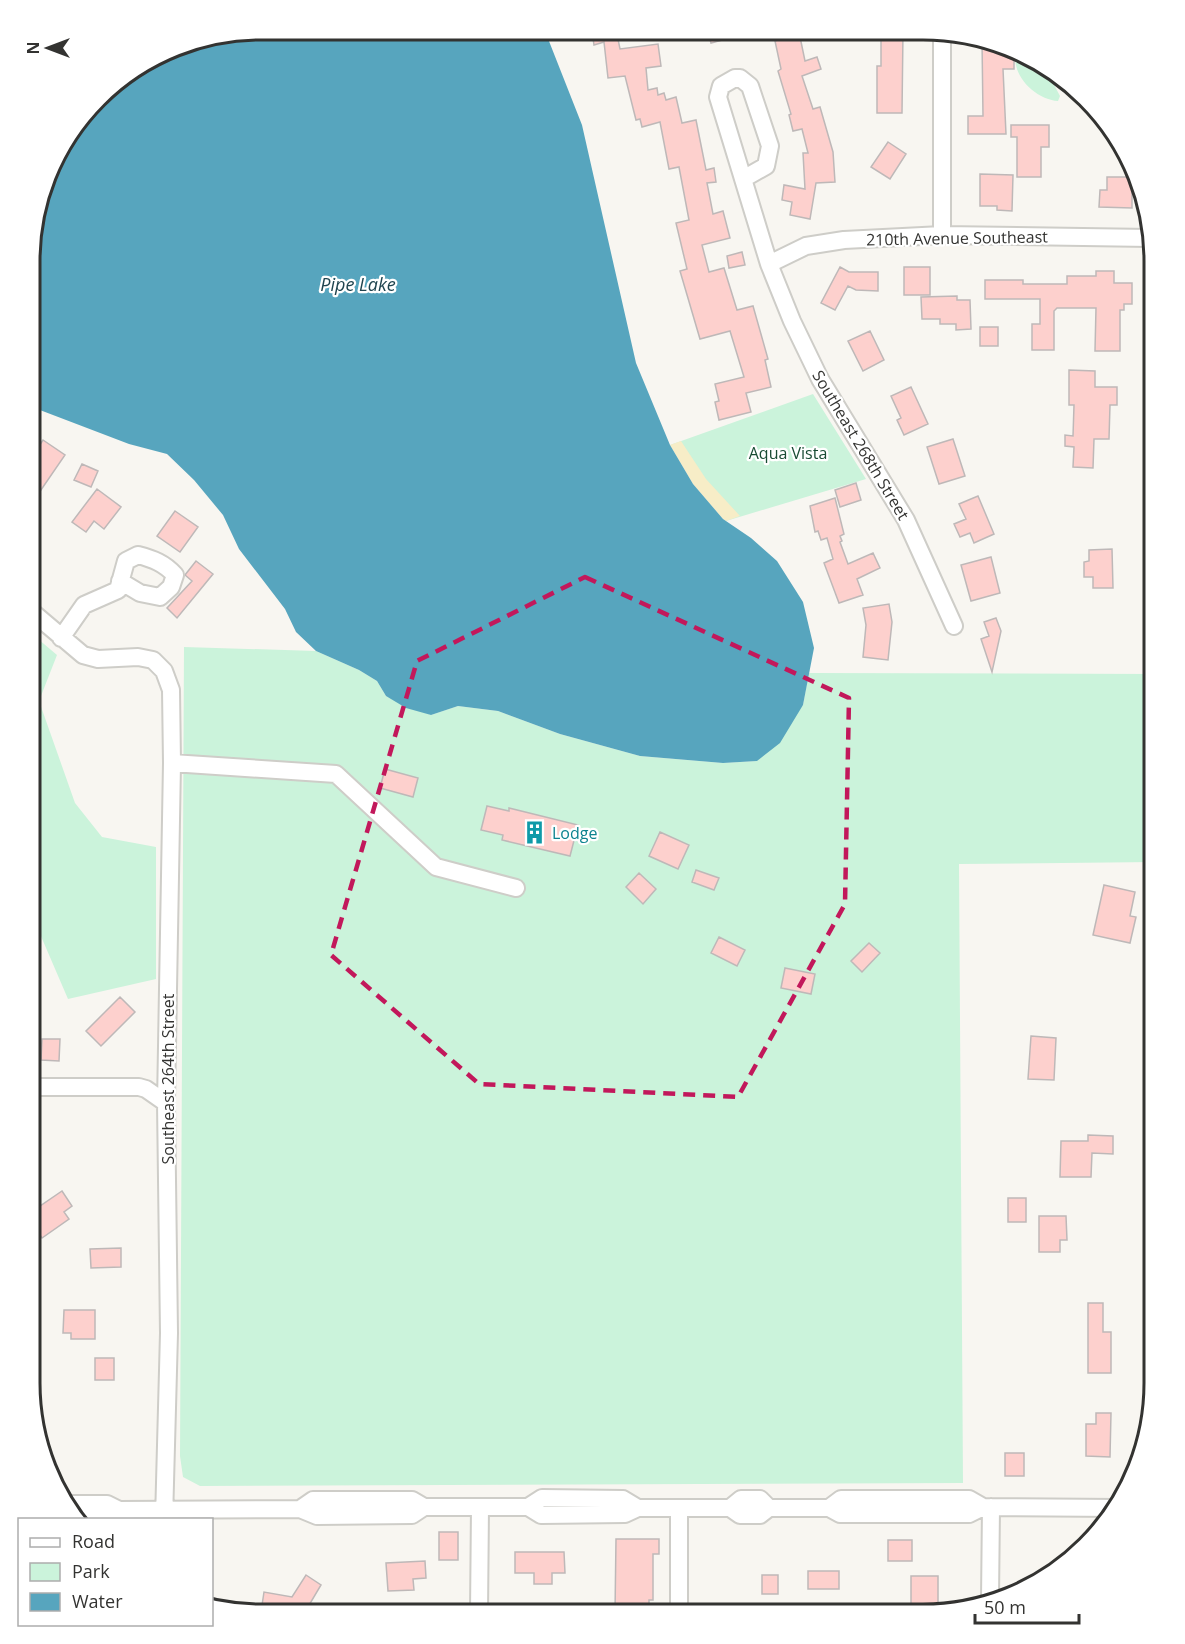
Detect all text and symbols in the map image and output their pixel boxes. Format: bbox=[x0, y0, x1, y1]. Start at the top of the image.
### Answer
north arrow bbox=[18, 18, 78, 78]
text: N bbox=[22, 41, 44, 55]
street label: 210th Avenue Southeast bbox=[866, 225, 1048, 251]
water label: Pipe Lake bbox=[320, 272, 396, 296]
street label: Southeast 268th Street bbox=[808, 366, 915, 524]
park label: Aqua Vista bbox=[749, 442, 827, 464]
building icon: Lodge bbox=[521, 820, 547, 846]
place label: Lodge bbox=[552, 822, 597, 844]
street label: Southeast 264th Street bbox=[157, 993, 179, 1164]
legend bbox=[18, 1518, 213, 1626]
text: Road bbox=[72, 1529, 115, 1553]
text: Park bbox=[72, 1559, 110, 1583]
scale bar bbox=[975, 1587, 1078, 1625]
text: Water bbox=[72, 1589, 123, 1613]
text: 50 m bbox=[984, 1595, 1026, 1619]

